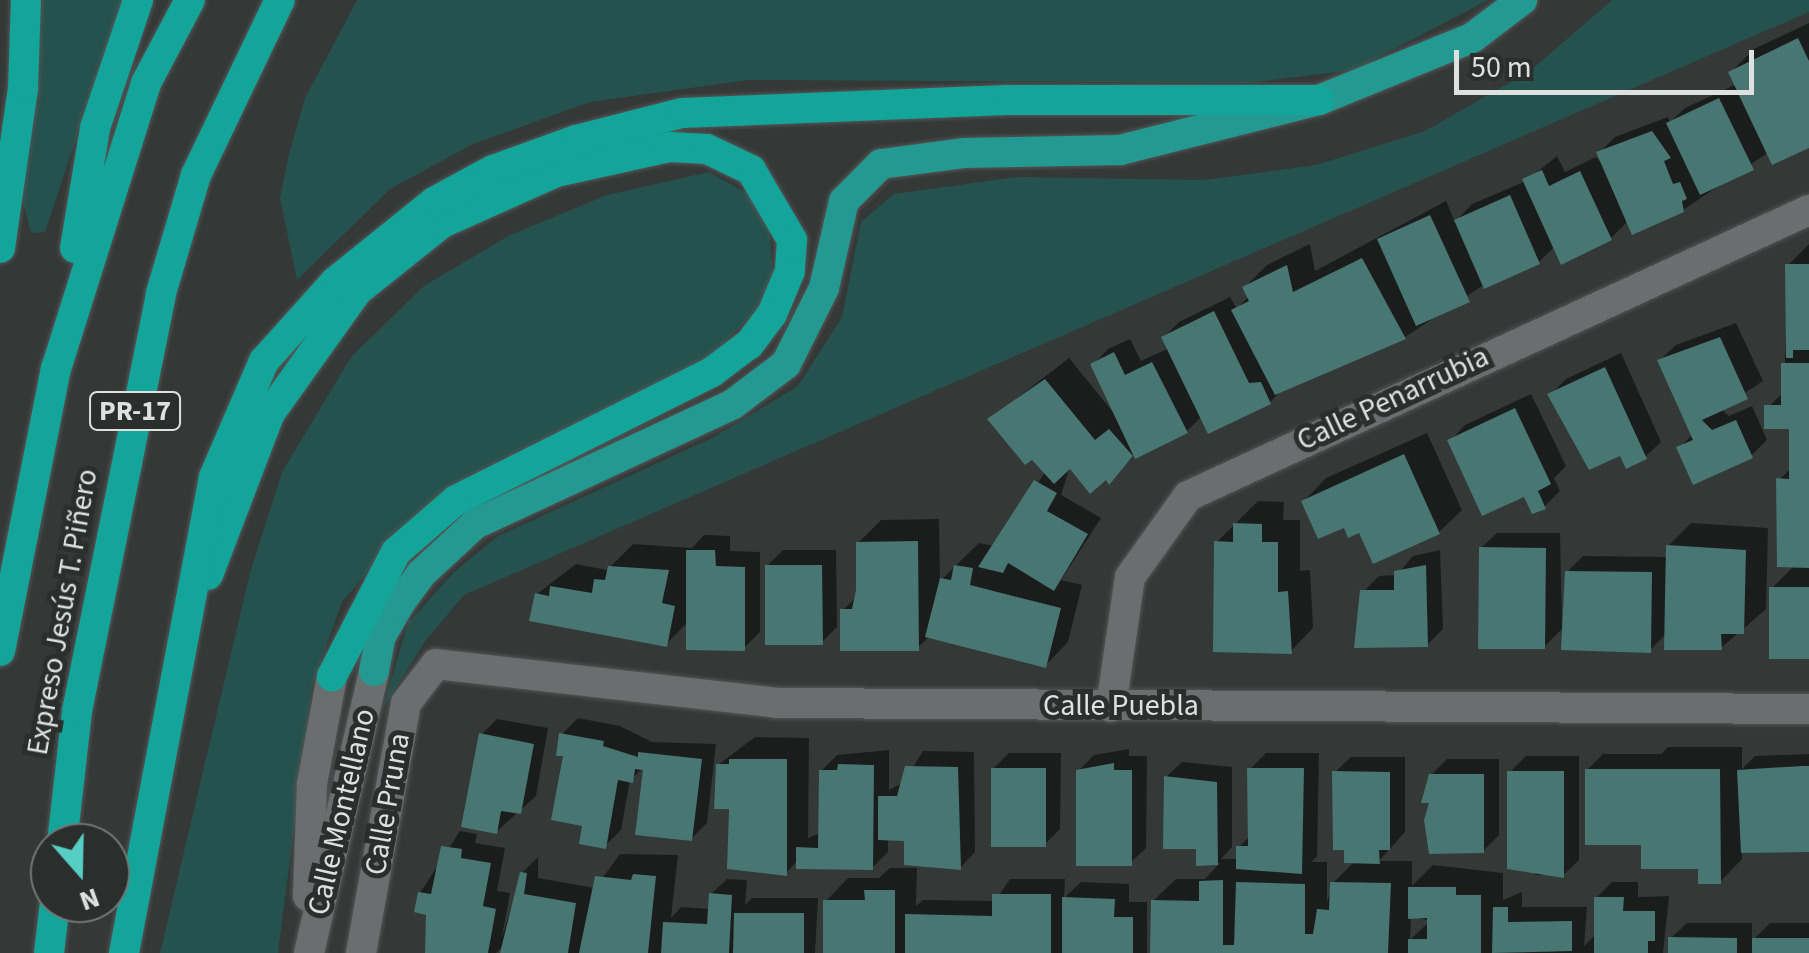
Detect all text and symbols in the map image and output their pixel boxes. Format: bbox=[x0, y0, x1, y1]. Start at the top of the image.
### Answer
scale bar bbox=[1459, 30, 1759, 92]
text: 50 m bbox=[1471, 46, 1532, 89]
street label: Calle Penarrubia bbox=[1291, 339, 1495, 459]
road number: PR-17 bbox=[88, 388, 182, 434]
street label: Expreso Jesús T. Piñero bbox=[20, 466, 106, 758]
street label: Calle Puebla bbox=[1043, 688, 1199, 724]
street label: Calle Montellano bbox=[301, 705, 383, 919]
street label: Calle Pruna bbox=[358, 730, 418, 878]
north arrow bbox=[30, 823, 130, 923]
text: N bbox=[74, 877, 105, 921]

